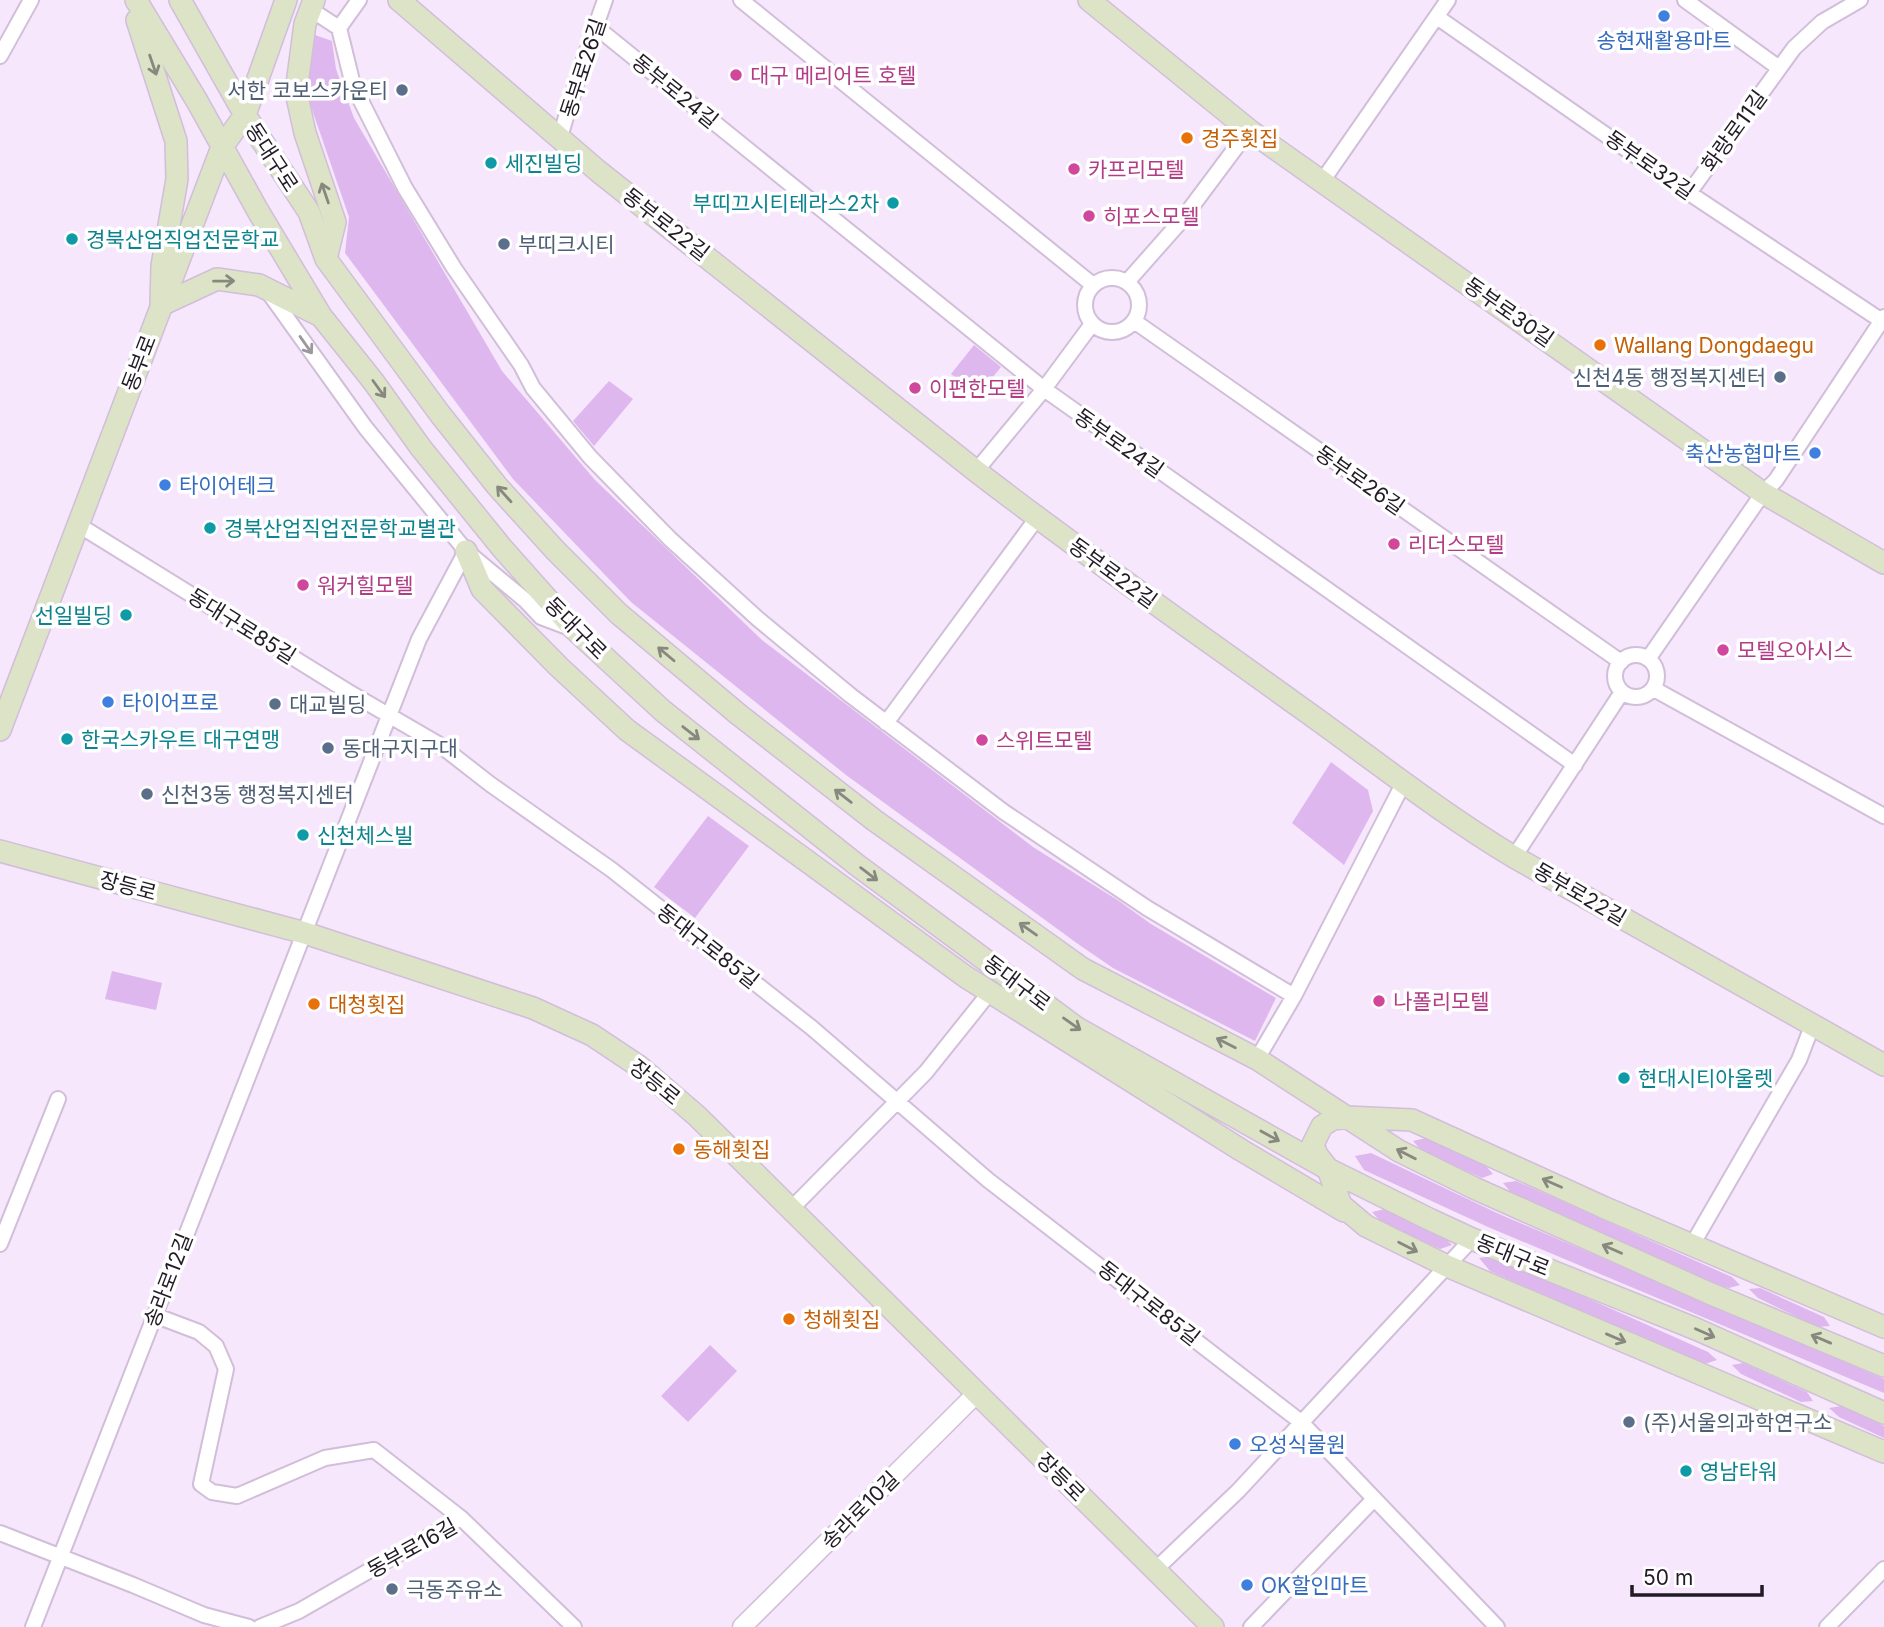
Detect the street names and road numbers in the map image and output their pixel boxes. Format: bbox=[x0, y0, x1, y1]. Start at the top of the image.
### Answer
street label: 동부로26길 bbox=[555, 15, 611, 121]
street label: 동부로24길 bbox=[627, 49, 723, 133]
street label: 화랑로11길 bbox=[1696, 85, 1772, 177]
street label: 동대구로 bbox=[240, 118, 304, 196]
street label: 동부로32길 bbox=[1601, 125, 1699, 205]
street label: 동부로22길 bbox=[618, 182, 714, 266]
street label: 동부로30길 bbox=[1459, 272, 1559, 352]
street label: 동부로 bbox=[117, 331, 161, 395]
street label: 동부로24길 bbox=[1070, 403, 1168, 483]
street label: 동부로26길 bbox=[1311, 440, 1409, 520]
street label: 동부로22길 bbox=[1064, 533, 1162, 613]
street label: 동대구로85길 bbox=[183, 583, 301, 669]
street label: 동대구로 bbox=[540, 592, 612, 664]
street label: 동부로22길 bbox=[1529, 857, 1631, 931]
street label: 장등로 bbox=[97, 866, 159, 906]
street label: 동대구로85길 bbox=[652, 898, 764, 994]
street label: 동대구로 bbox=[979, 950, 1055, 1016]
street label: 장등로 bbox=[625, 1054, 685, 1110]
street label: 송라로12길 bbox=[139, 1229, 197, 1331]
street label: 동대구로 bbox=[1472, 1229, 1554, 1281]
street label: 동대구로85길 bbox=[1093, 1255, 1205, 1351]
street label: 장등로 bbox=[1032, 1448, 1090, 1506]
street label: 송라로10길 bbox=[816, 1466, 904, 1554]
street label: 동부로16길 bbox=[363, 1513, 461, 1583]

